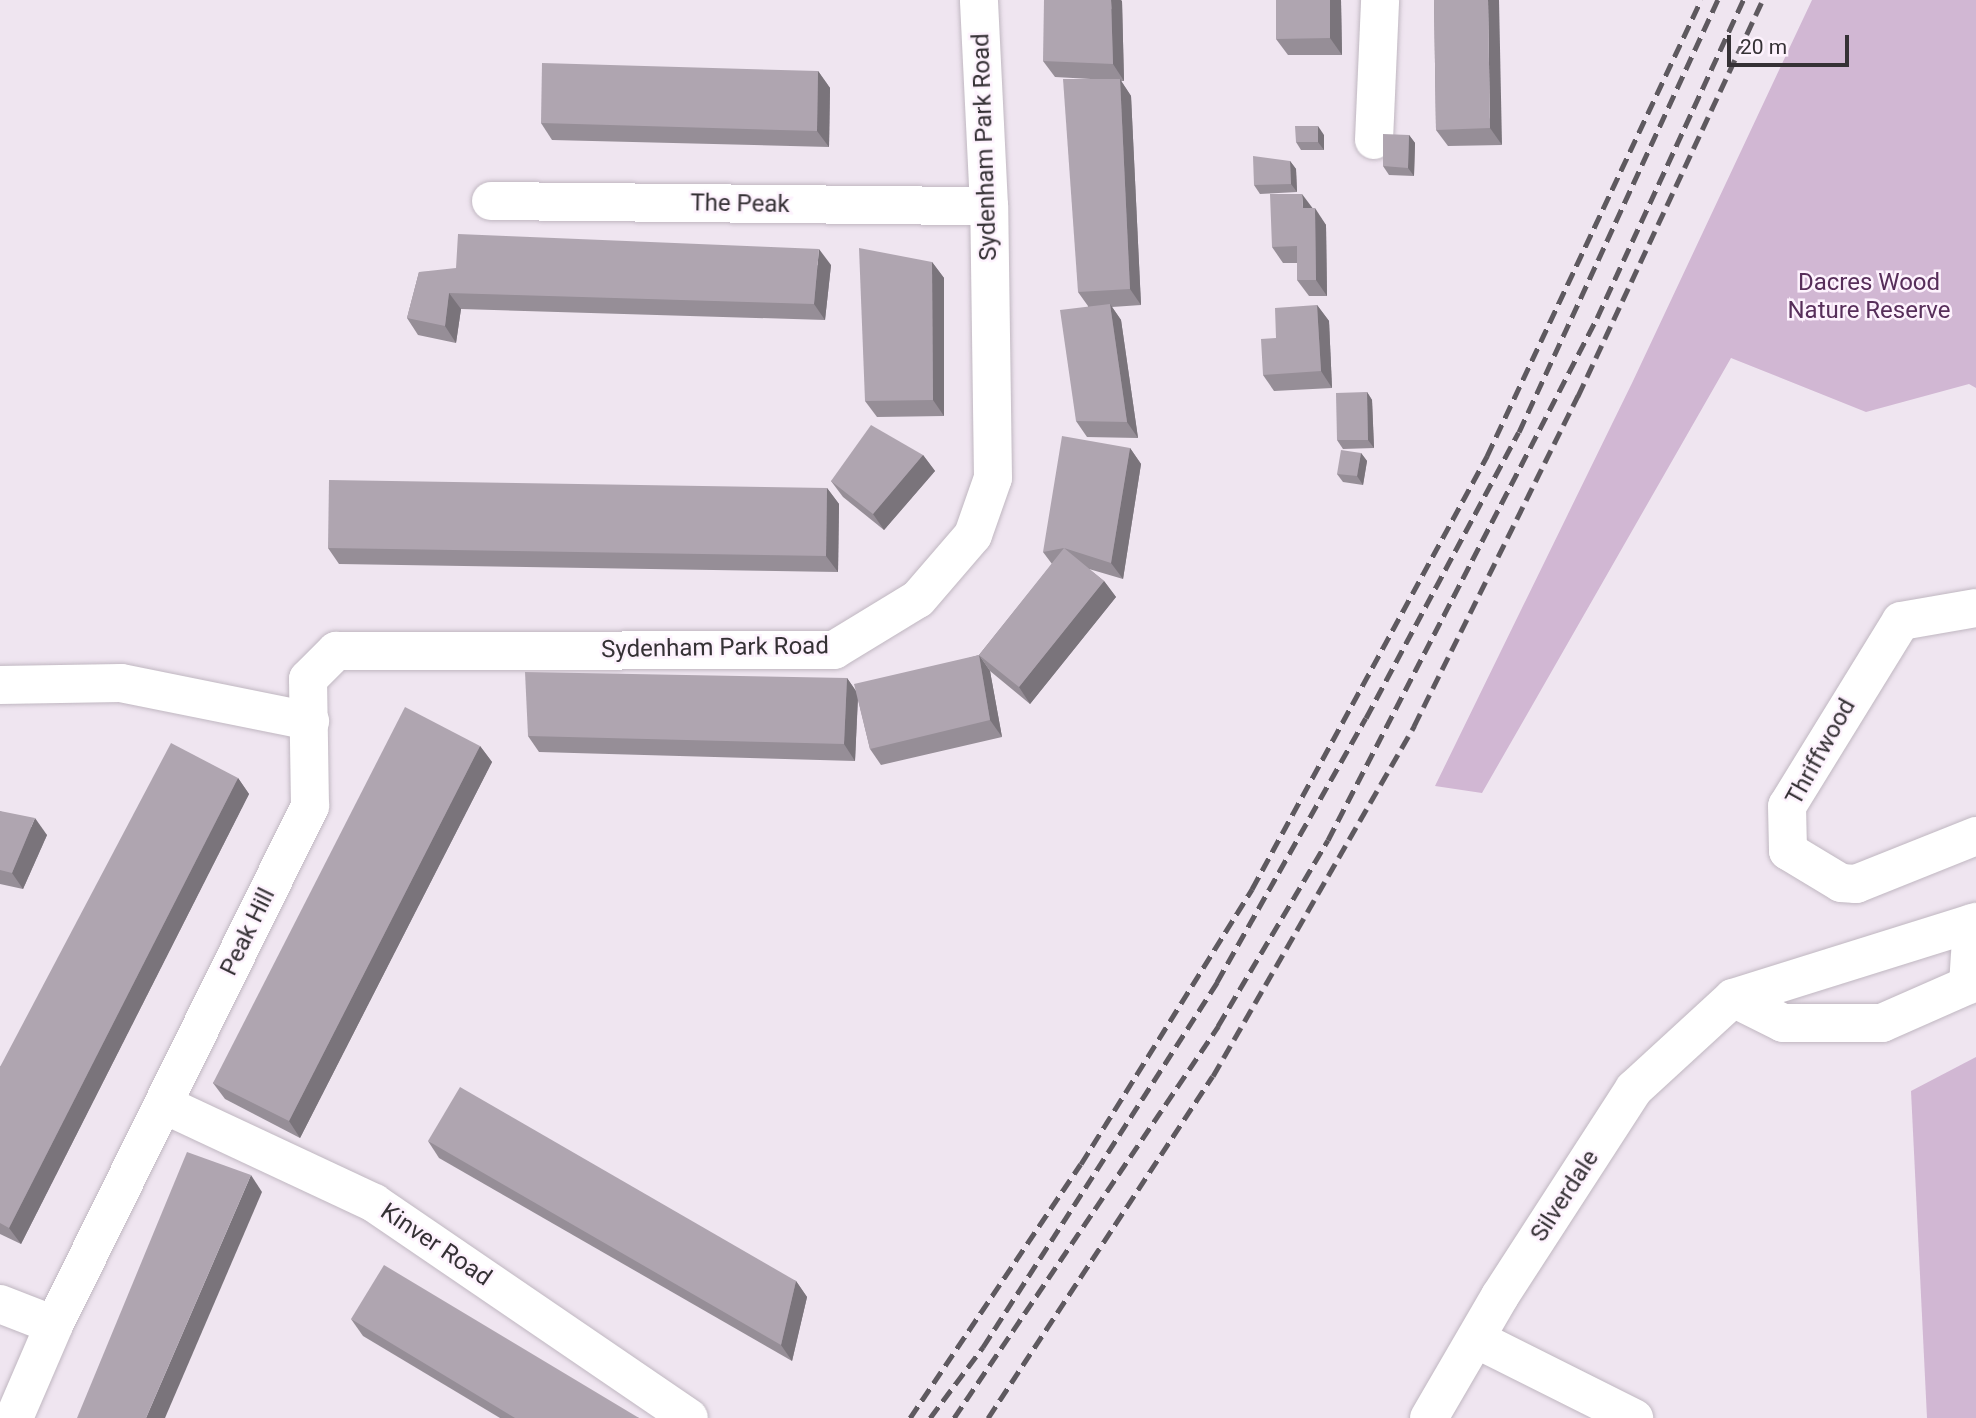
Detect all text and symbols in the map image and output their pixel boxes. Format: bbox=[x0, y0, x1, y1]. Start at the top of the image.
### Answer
scale bar bbox=[1731, 21, 1854, 65]
street label: Sydenham Park Road bbox=[967, 33, 1003, 261]
text: 20 m bbox=[1740, 35, 1787, 59]
street label: The Peak bbox=[690, 189, 790, 219]
park label: Dacres Wood Nature Reserve bbox=[1787, 269, 1951, 325]
street label: Sydenham Park Road bbox=[601, 632, 829, 664]
street label: Thriffwood bbox=[1780, 694, 1862, 810]
street label: Peak Hill bbox=[215, 884, 281, 980]
street label: Silverdale bbox=[1525, 1145, 1605, 1247]
street label: Kinver Road bbox=[375, 1197, 497, 1293]

